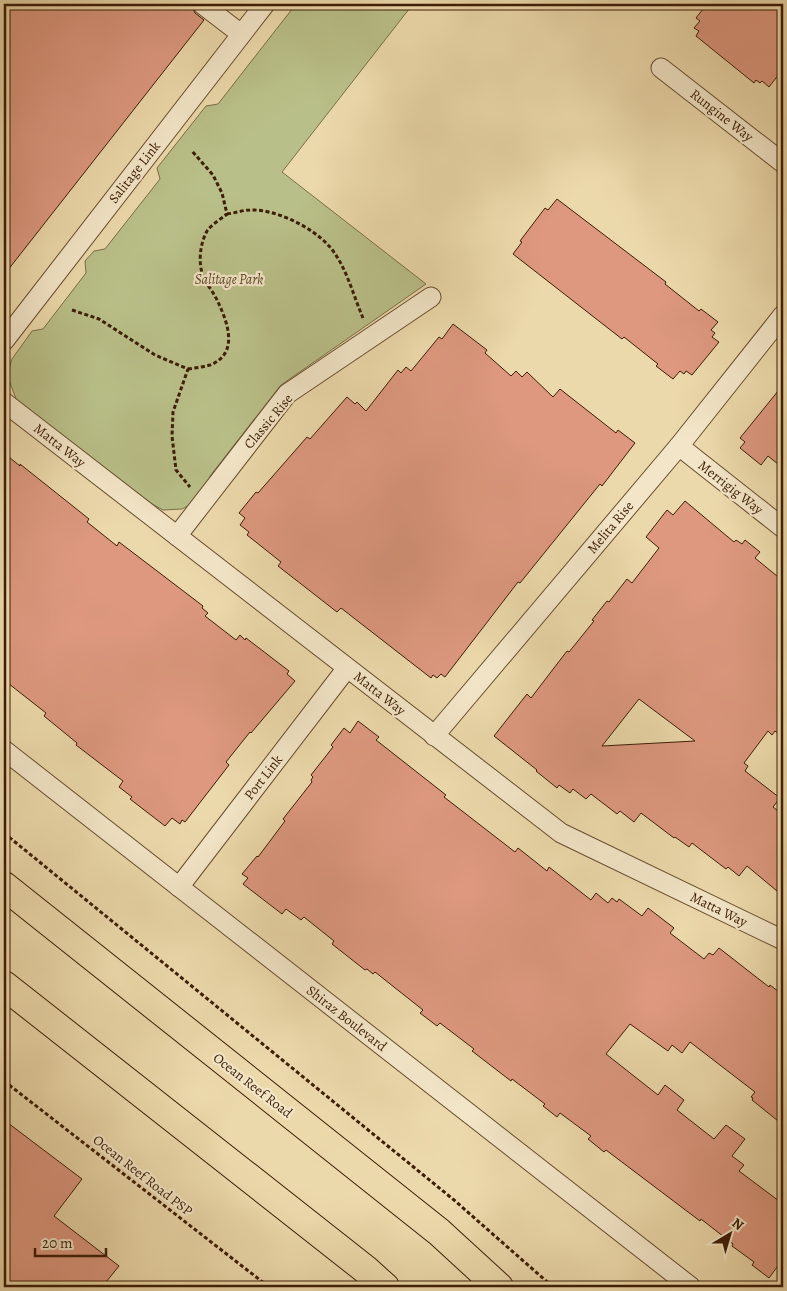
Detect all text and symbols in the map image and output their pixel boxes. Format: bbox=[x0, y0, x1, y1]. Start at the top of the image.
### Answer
street label: Rungine Way bbox=[686, 85, 758, 147]
street label: Salitage Link bbox=[104, 137, 165, 207]
park label: Salitage Park bbox=[195, 270, 263, 289]
street label: Classic Rise bbox=[240, 390, 297, 453]
street label: Matta Way bbox=[30, 419, 90, 472]
street label: Merrigig Way bbox=[694, 456, 768, 519]
street label: Melita Rise bbox=[583, 497, 638, 558]
street label: Matta Way bbox=[350, 667, 410, 720]
street label: Port Link bbox=[240, 751, 287, 804]
street label: Matta Way bbox=[687, 887, 751, 932]
street label: Shiraz Boulevard bbox=[302, 981, 391, 1056]
street label: Ocean Reef Road bbox=[209, 1048, 297, 1123]
street label: Ocean Reef Road PSP bbox=[89, 1131, 197, 1220]
north arrow bbox=[704, 1208, 754, 1258]
text: N bbox=[728, 1214, 748, 1235]
scale bar bbox=[35, 1226, 106, 1258]
text: 20 m bbox=[42, 1233, 73, 1253]

